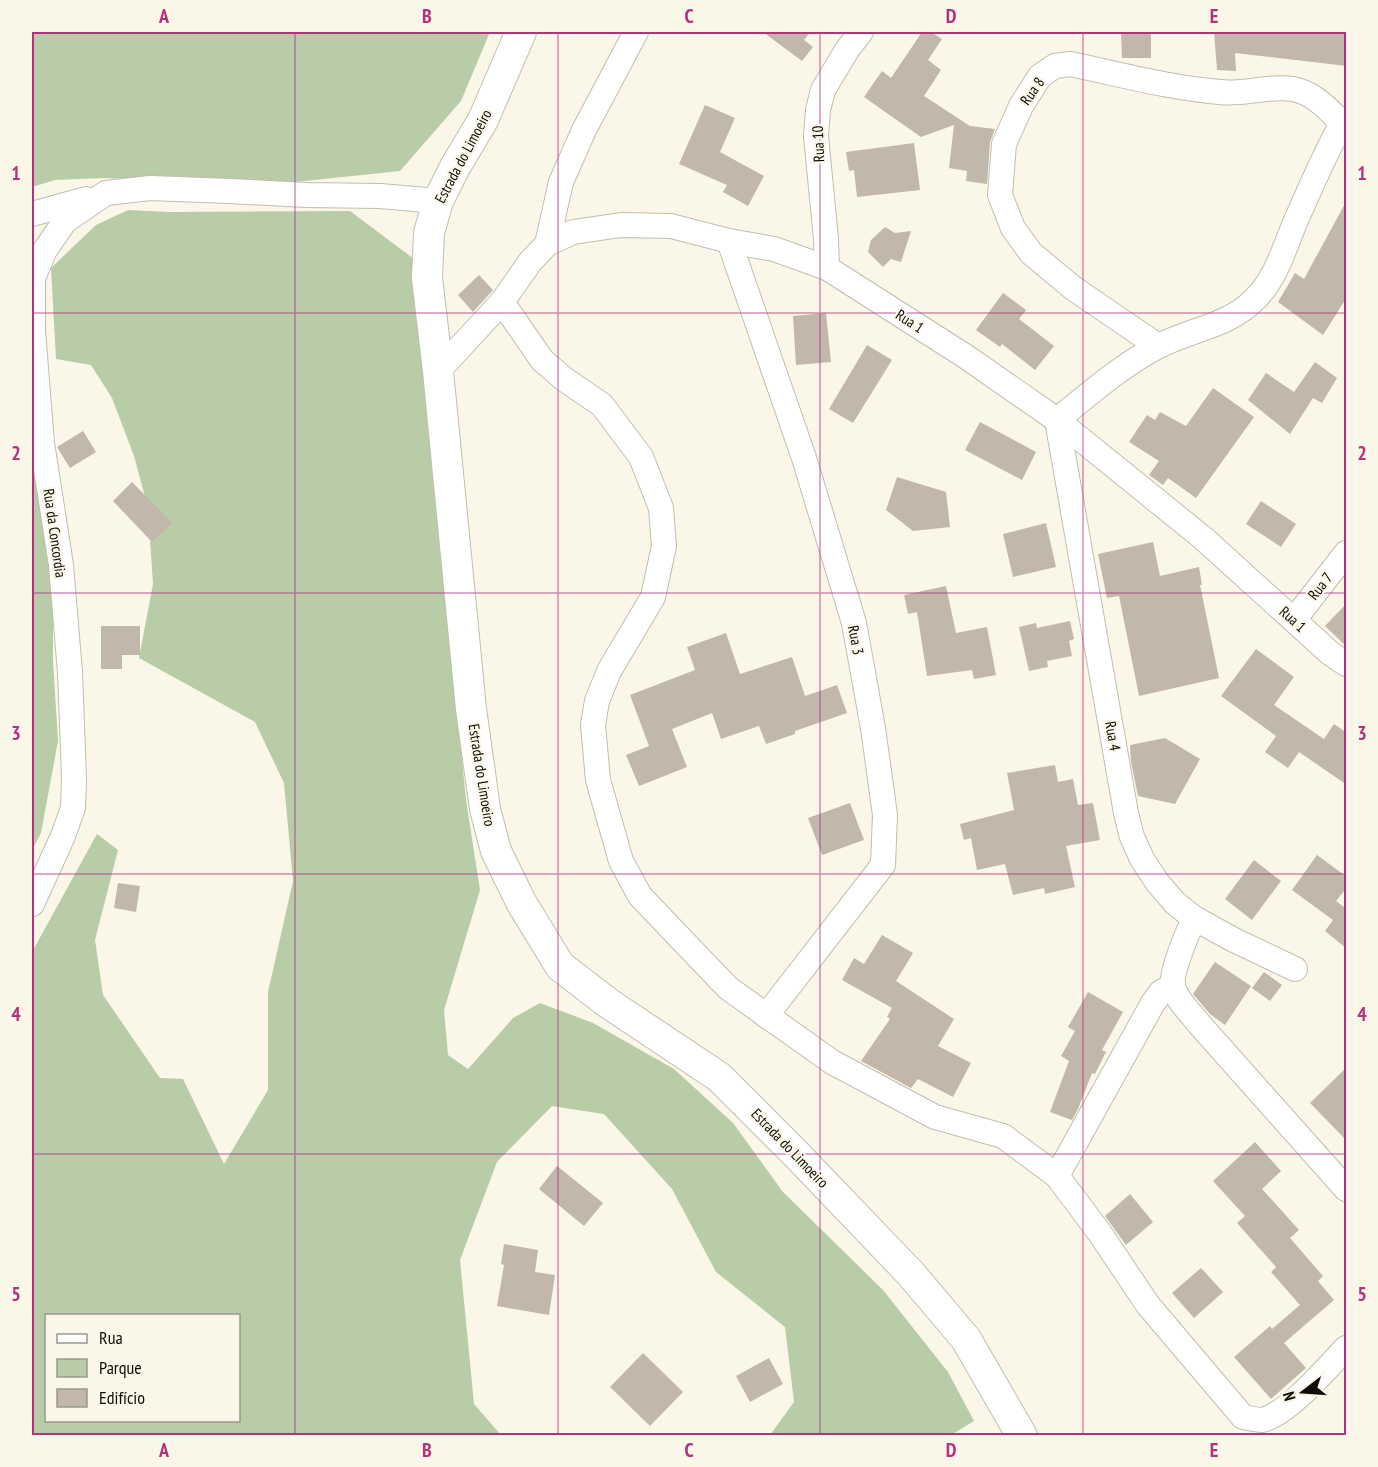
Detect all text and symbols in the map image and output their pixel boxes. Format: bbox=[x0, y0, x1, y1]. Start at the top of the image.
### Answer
text: A bbox=[158, 3, 170, 29]
text: B bbox=[422, 3, 432, 29]
text: C bbox=[684, 3, 694, 29]
text: D bbox=[946, 3, 957, 29]
text: E bbox=[1210, 3, 1218, 29]
street label: Rua 8 bbox=[1016, 73, 1048, 109]
street label: Estrada do Limoeiro bbox=[430, 106, 496, 206]
street label: Rua 10 bbox=[808, 125, 828, 163]
text: 1 bbox=[11, 160, 21, 186]
text: 1 bbox=[1357, 160, 1367, 186]
street label: Rua 1 bbox=[892, 305, 928, 337]
text: 2 bbox=[11, 440, 21, 466]
text: 2 bbox=[1357, 440, 1367, 466]
street label: Rua da Concordia bbox=[39, 487, 71, 579]
street label: Rua 7 bbox=[1303, 568, 1337, 604]
street label: Rua 1 bbox=[1276, 602, 1310, 636]
street label: Rua 3 bbox=[844, 624, 868, 656]
text: 3 bbox=[11, 720, 21, 746]
street label: Rua 4 bbox=[1101, 720, 1125, 752]
text: 3 bbox=[1357, 720, 1367, 746]
street label: Estrada do Limoeiro bbox=[465, 722, 499, 828]
text: 4 bbox=[11, 1001, 21, 1027]
text: 4 bbox=[1357, 1001, 1367, 1027]
street label: Estrada do Limoeiro bbox=[747, 1104, 833, 1192]
text: 5 bbox=[11, 1281, 21, 1307]
text: 5 bbox=[1357, 1281, 1367, 1307]
legend bbox=[45, 1314, 240, 1422]
text: Rua bbox=[99, 1326, 123, 1349]
text: Parque bbox=[99, 1356, 142, 1379]
north arrow bbox=[1273, 1362, 1333, 1422]
text: Edifício bbox=[99, 1386, 145, 1409]
text: N bbox=[1278, 1389, 1299, 1403]
text: A bbox=[158, 1437, 170, 1463]
text: B bbox=[422, 1437, 432, 1463]
text: C bbox=[684, 1437, 694, 1463]
text: D bbox=[946, 1437, 957, 1463]
text: E bbox=[1210, 1437, 1218, 1463]

